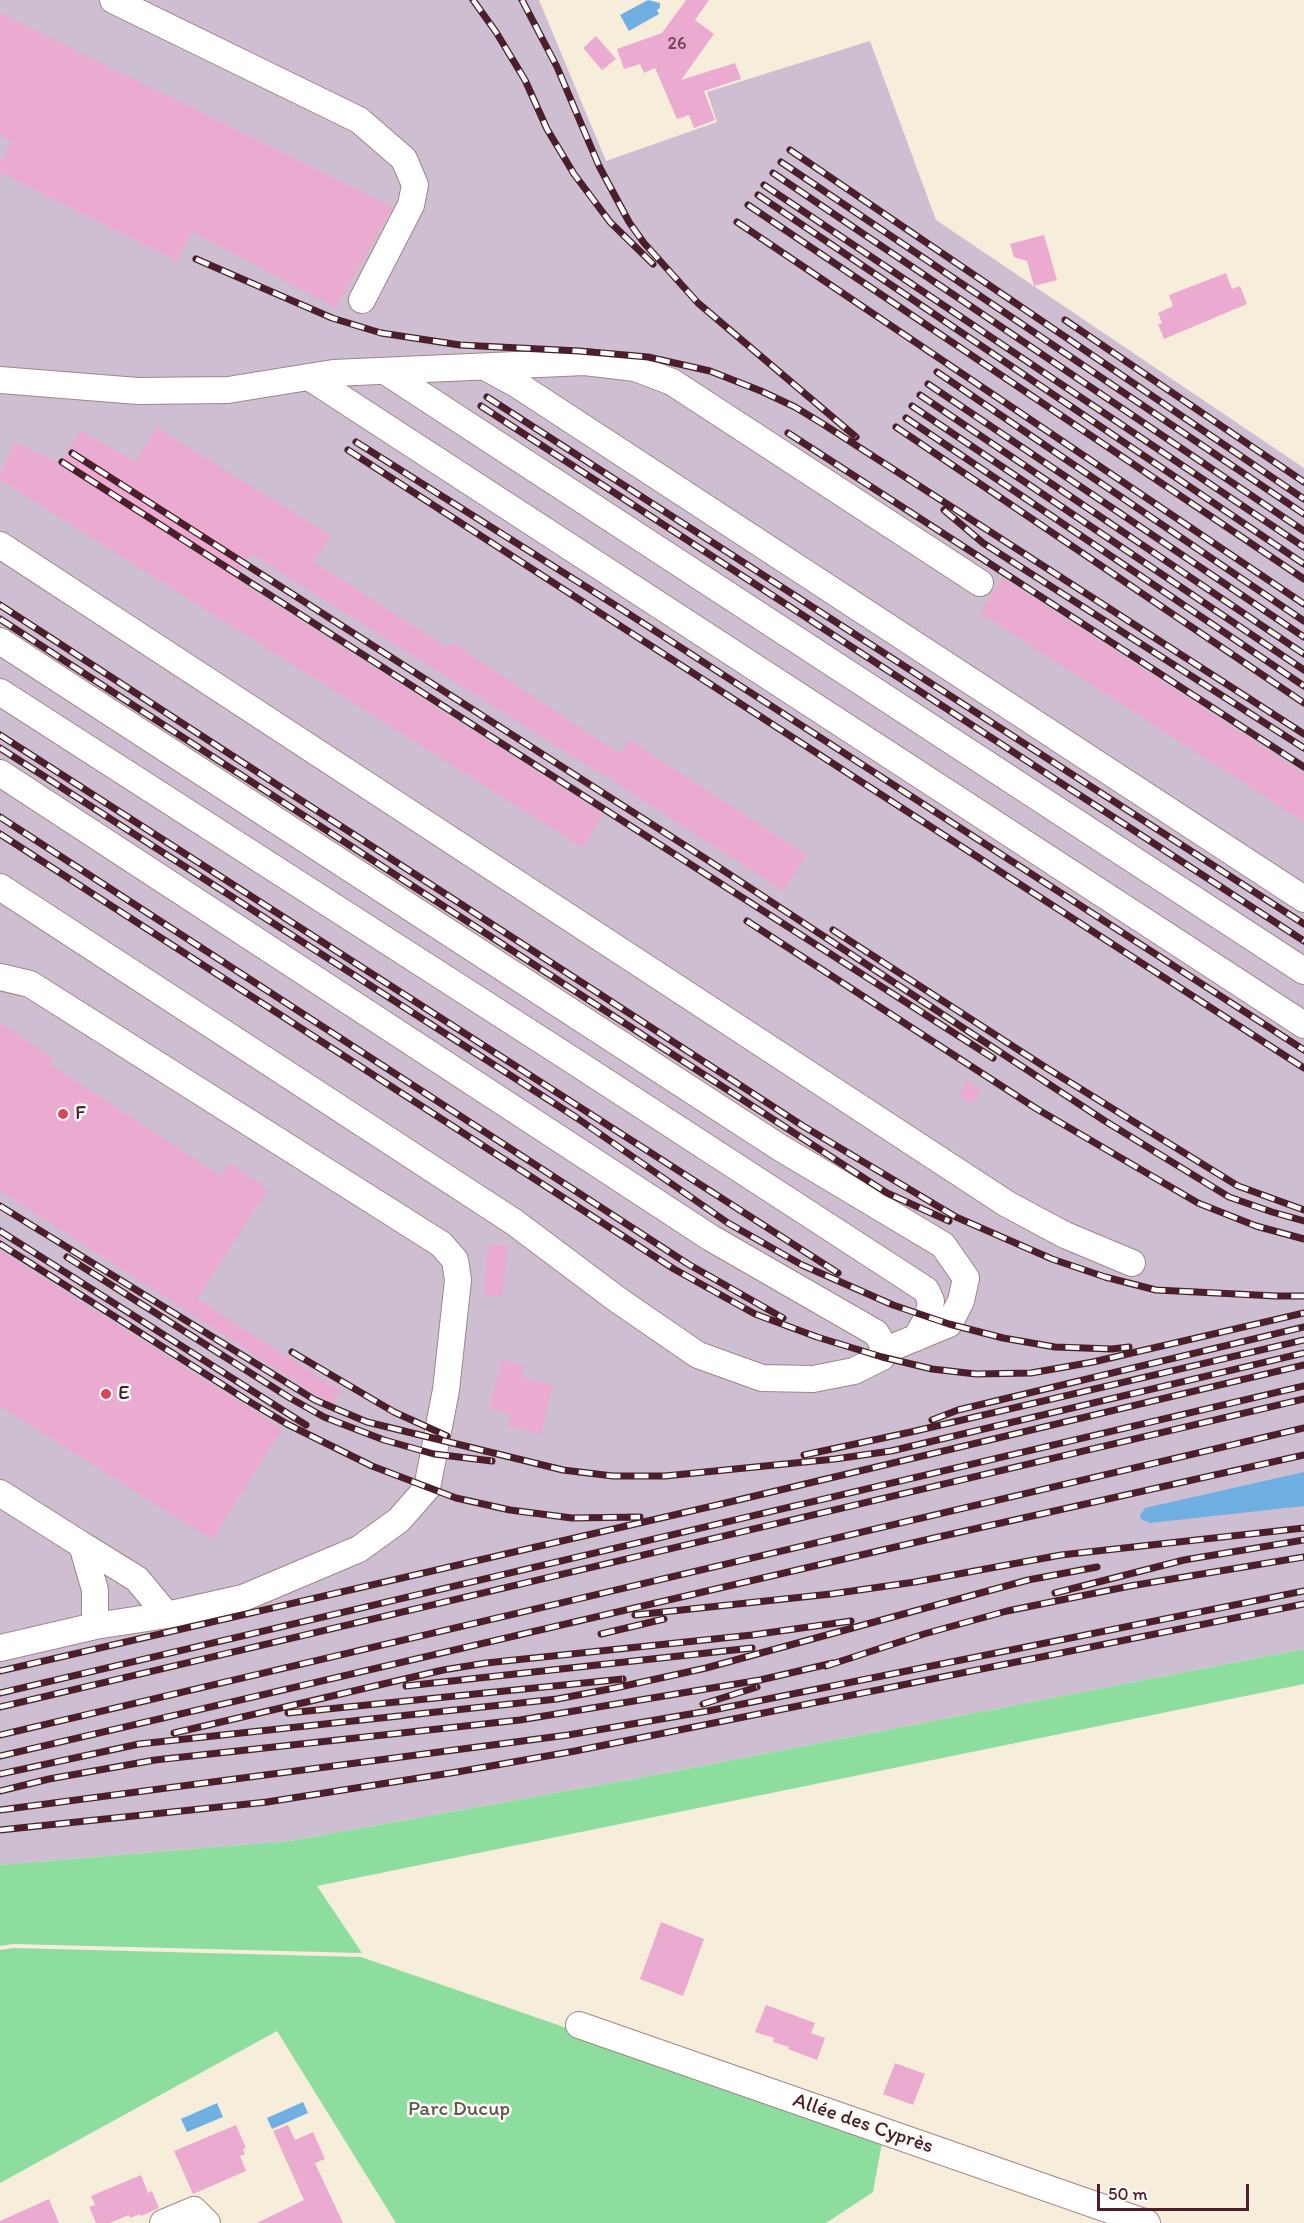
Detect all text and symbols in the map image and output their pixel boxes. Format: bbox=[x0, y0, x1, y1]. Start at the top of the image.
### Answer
house number: 26 bbox=[668, 33, 686, 55]
place label: F bbox=[75, 1101, 86, 1127]
marker: F bbox=[56, 1107, 70, 1121]
place label: E bbox=[118, 1381, 130, 1407]
marker: E bbox=[99, 1387, 113, 1401]
street label: Allée des Cyprès bbox=[789, 2088, 937, 2160]
park label: Parc Ducup bbox=[408, 2097, 510, 2123]
scale bar bbox=[1100, 2172, 1252, 2210]
text: 50 m bbox=[1108, 2183, 1148, 2205]

